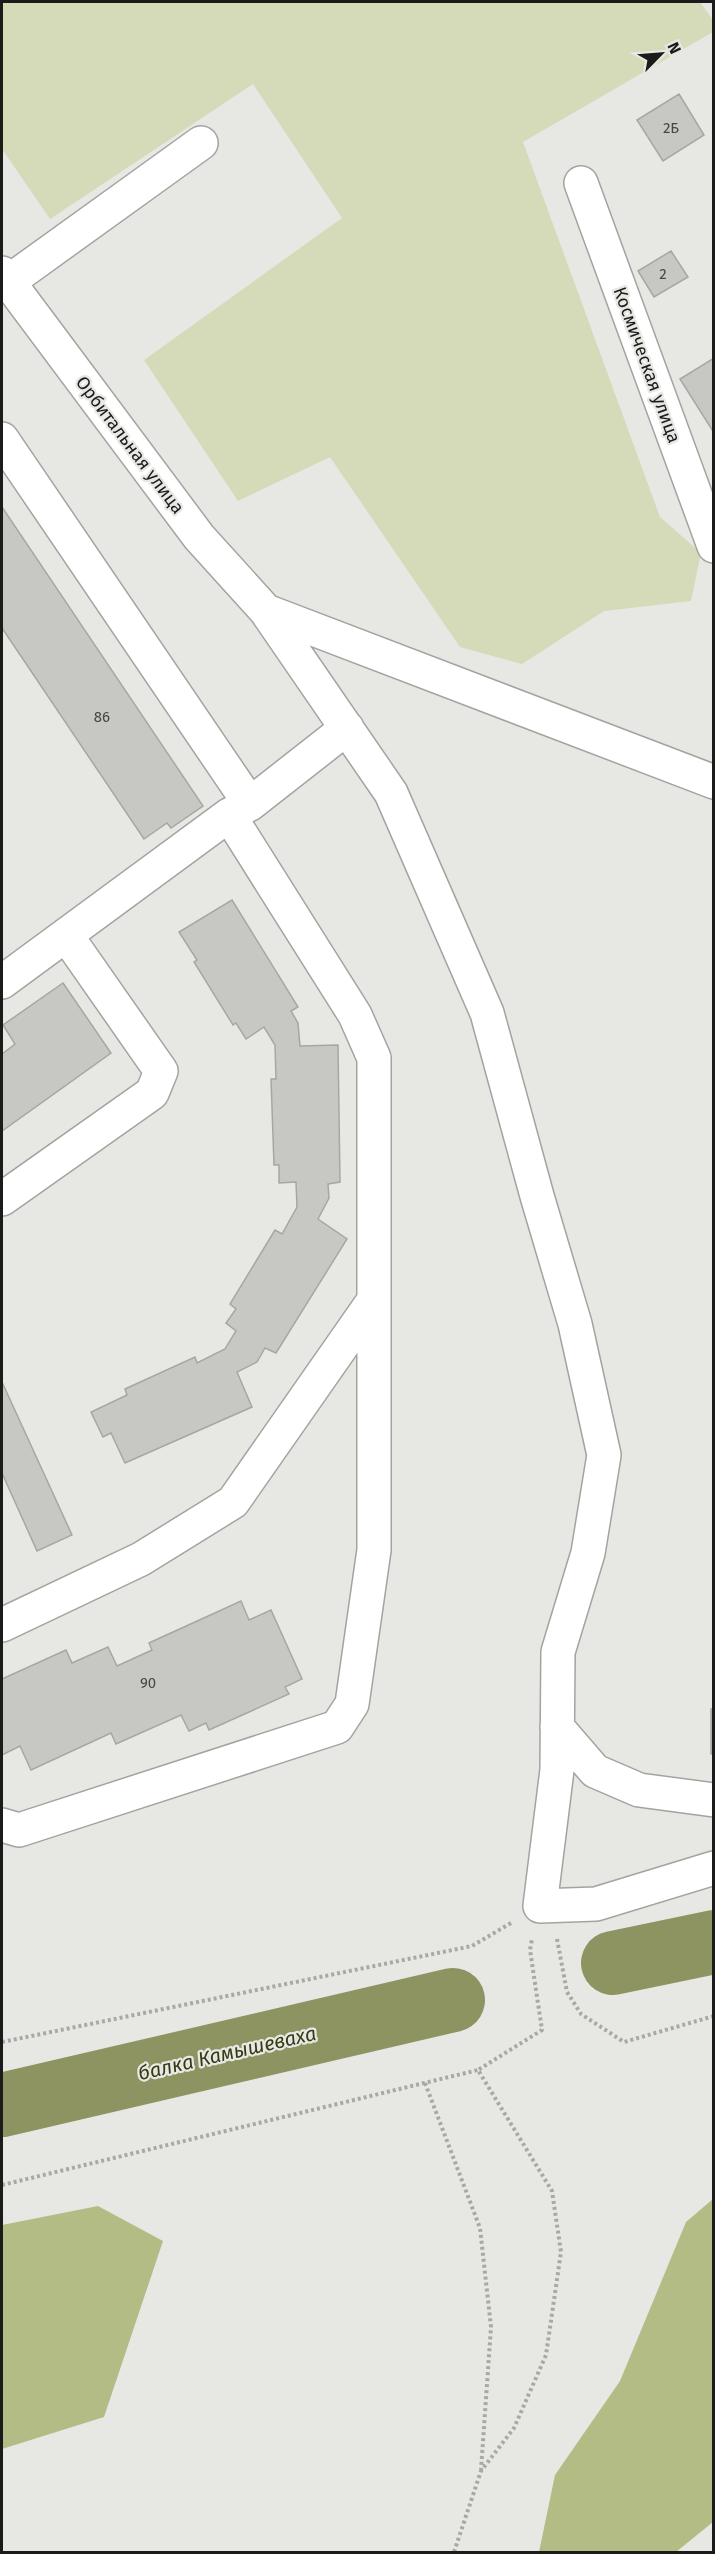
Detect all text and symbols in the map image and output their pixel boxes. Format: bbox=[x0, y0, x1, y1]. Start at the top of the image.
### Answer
north arrow bbox=[631, 24, 691, 84]
text: N bbox=[663, 39, 685, 57]
house number: 2Б bbox=[663, 119, 679, 137]
house number: 2 bbox=[659, 265, 667, 283]
street label: Космическая улица bbox=[609, 284, 685, 446]
street label: Орбитальная улица bbox=[71, 372, 189, 518]
house number: 86 bbox=[94, 708, 110, 726]
house number: 90 bbox=[140, 1674, 156, 1692]
water label: балка Камышеваха bbox=[136, 2021, 318, 2085]

